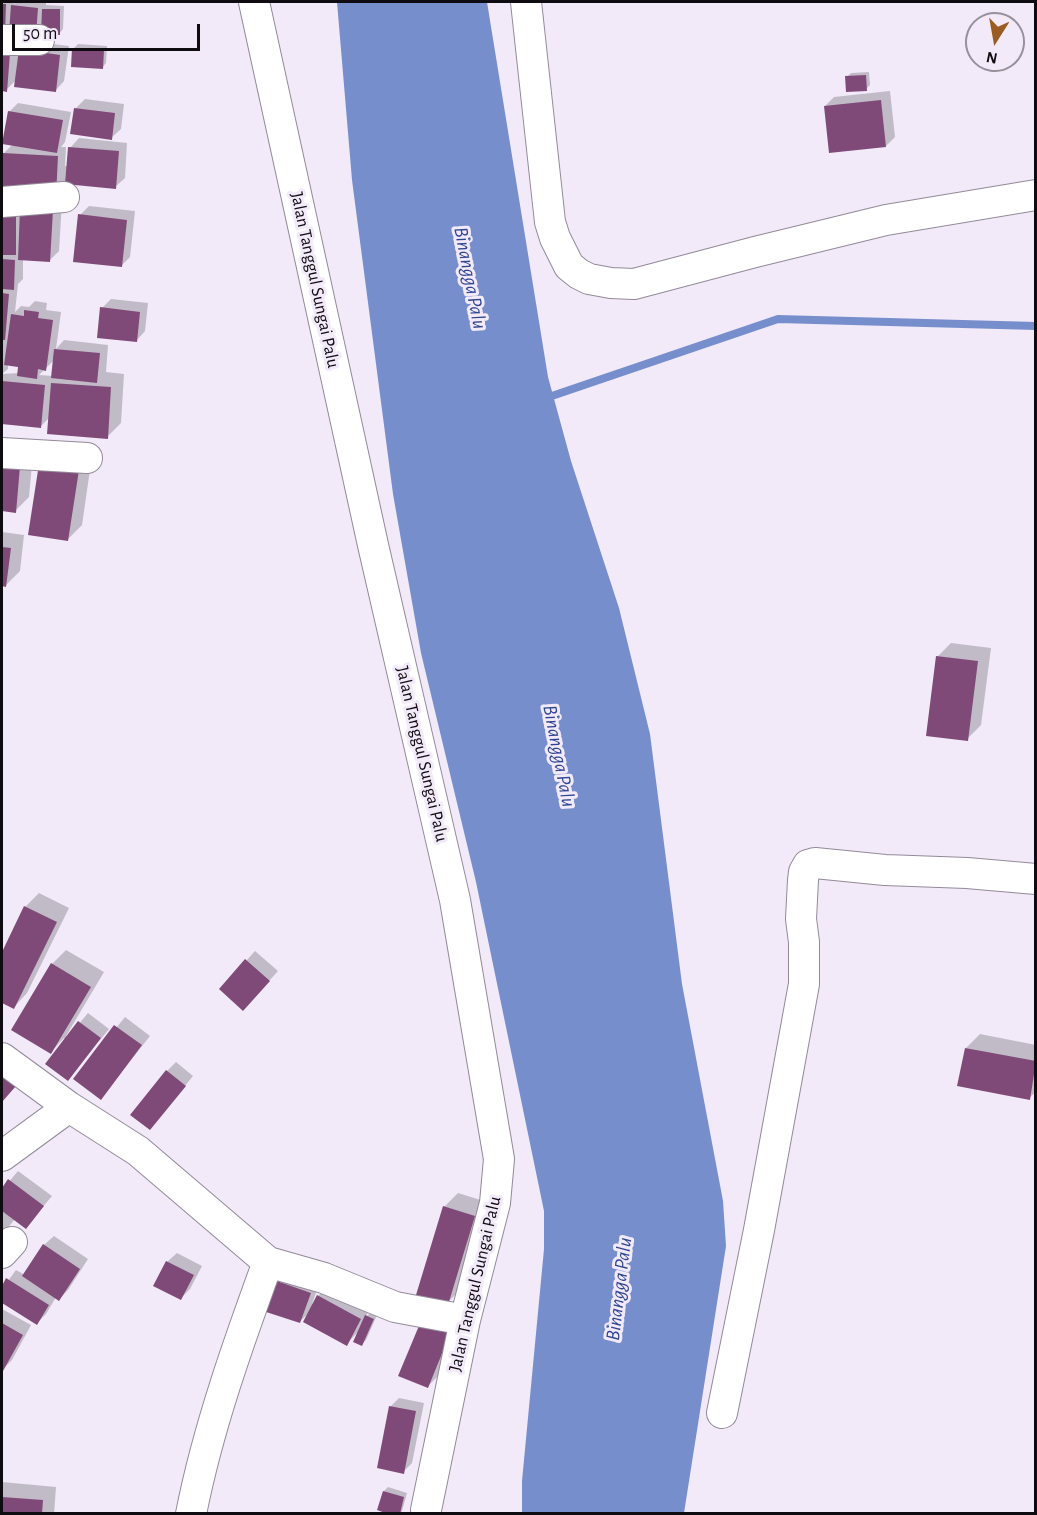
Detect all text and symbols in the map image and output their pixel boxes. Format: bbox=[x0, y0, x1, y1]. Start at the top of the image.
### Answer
scale bar bbox=[15, 12, 202, 50]
north arrow bbox=[965, 12, 1025, 72]
text: 50 m bbox=[23, 25, 57, 43]
text: N bbox=[985, 49, 999, 67]
street label: Jalan Tanggul Sungai Palu bbox=[286, 190, 344, 370]
water label: Binangga Palu bbox=[448, 225, 492, 331]
street label: Jalan Tanggul Sungai Palu bbox=[391, 664, 453, 844]
water label: Binangga Palu bbox=[537, 703, 581, 809]
street label: Jalan Tanggul Sungai Palu bbox=[444, 1194, 506, 1374]
water label: Binangga Palu bbox=[601, 1236, 637, 1342]

